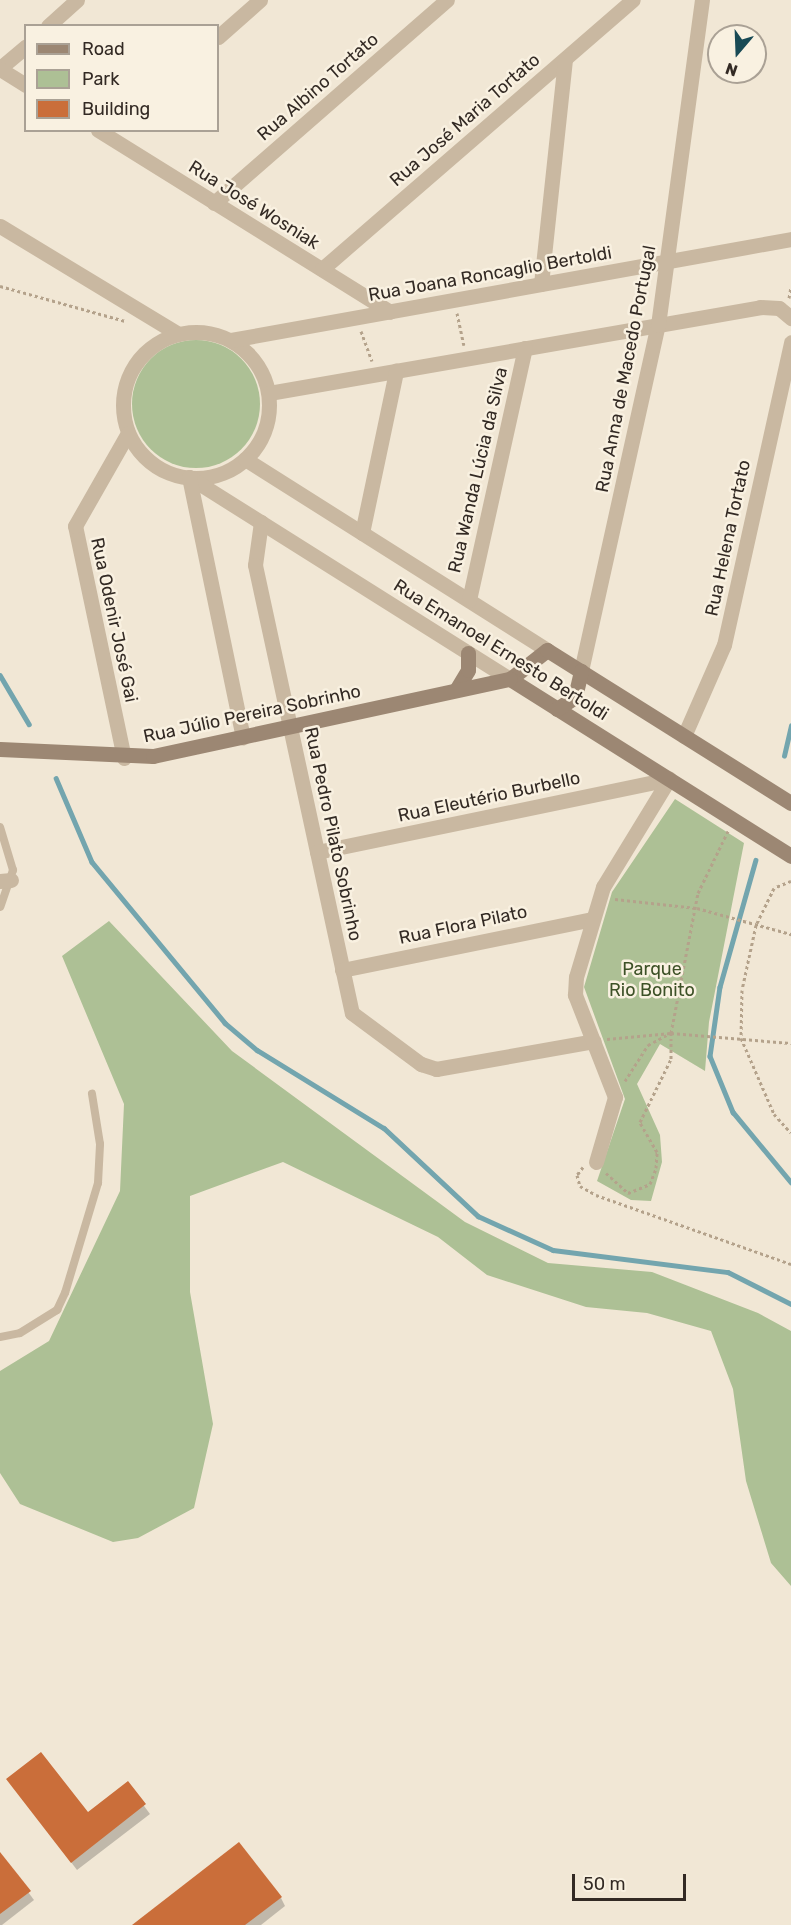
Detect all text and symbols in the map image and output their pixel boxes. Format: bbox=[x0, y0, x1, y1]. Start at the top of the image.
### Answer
legend bbox=[24, 24, 219, 132]
north arrow bbox=[707, 24, 767, 84]
street label: Rua Albino Tortato bbox=[253, 28, 383, 146]
text: Road bbox=[82, 38, 125, 60]
street label: Rua José Maria Tortato bbox=[385, 49, 545, 191]
text: N bbox=[723, 59, 740, 80]
text: Park bbox=[82, 68, 119, 90]
text: Building bbox=[82, 98, 150, 120]
street label: Rua José Wosniak bbox=[184, 156, 324, 254]
street label: Rua Joana Roncaglio Bertoldi bbox=[367, 242, 613, 306]
street label: Rua Anna de Macedo Portugal bbox=[591, 243, 661, 495]
street label: Rua Wanda Lúcia da Silva bbox=[444, 365, 512, 575]
street label: Rua Helena Tortato bbox=[701, 458, 755, 618]
street label: Rua Odenir José Gai bbox=[86, 535, 142, 705]
street label: Rua Emanoel Ernesto Bertoldi bbox=[390, 575, 612, 725]
street label: Rua Júlio Pereira Sobrinho bbox=[141, 680, 363, 748]
street label: Rua Pedro Pilato Sobrinho bbox=[300, 725, 366, 943]
street label: Rua Eleutério Burbello bbox=[396, 767, 582, 827]
street label: Rua Flora Pilato bbox=[397, 901, 529, 949]
park label: Parque Rio Bonito bbox=[609, 959, 695, 1002]
scale bar bbox=[575, 1862, 689, 1900]
text: 50 m bbox=[583, 1873, 626, 1895]

